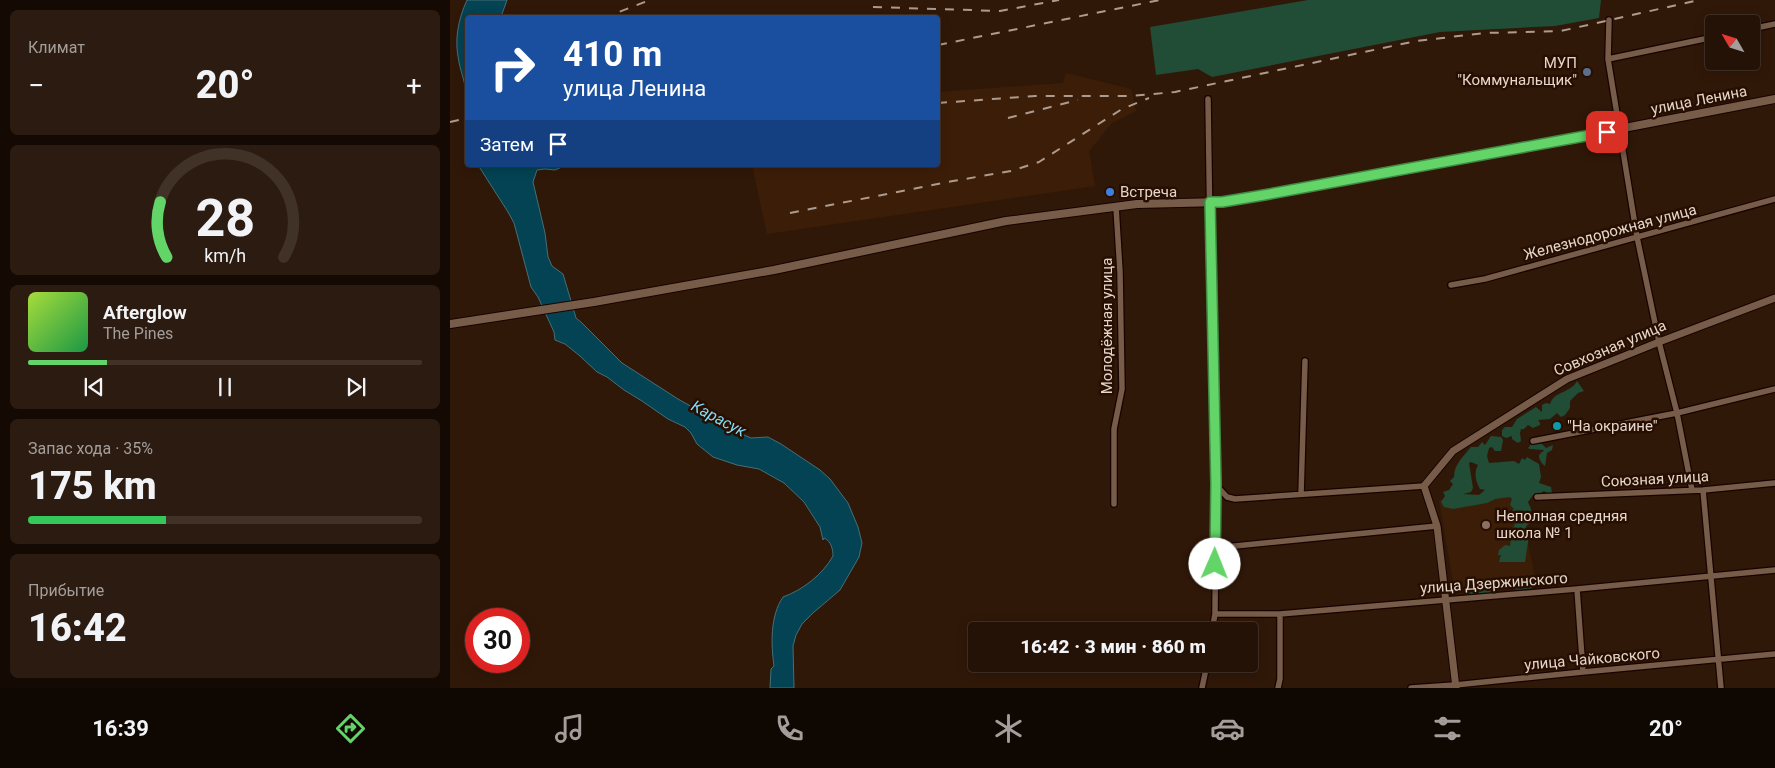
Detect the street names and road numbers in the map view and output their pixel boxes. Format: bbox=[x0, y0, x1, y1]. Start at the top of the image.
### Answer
street label: улица Ленина bbox=[1649, 82, 1749, 118]
street label: Железнодорожная улица bbox=[1522, 200, 1698, 264]
street label: Молодёжная улица bbox=[1098, 258, 1116, 394]
street label: Совхозная улица bbox=[1551, 316, 1669, 380]
street label: Союзная улица bbox=[1601, 467, 1709, 491]
street label: улица Дзержинского bbox=[1420, 569, 1568, 597]
street label: улица Чайковского bbox=[1523, 644, 1661, 674]

